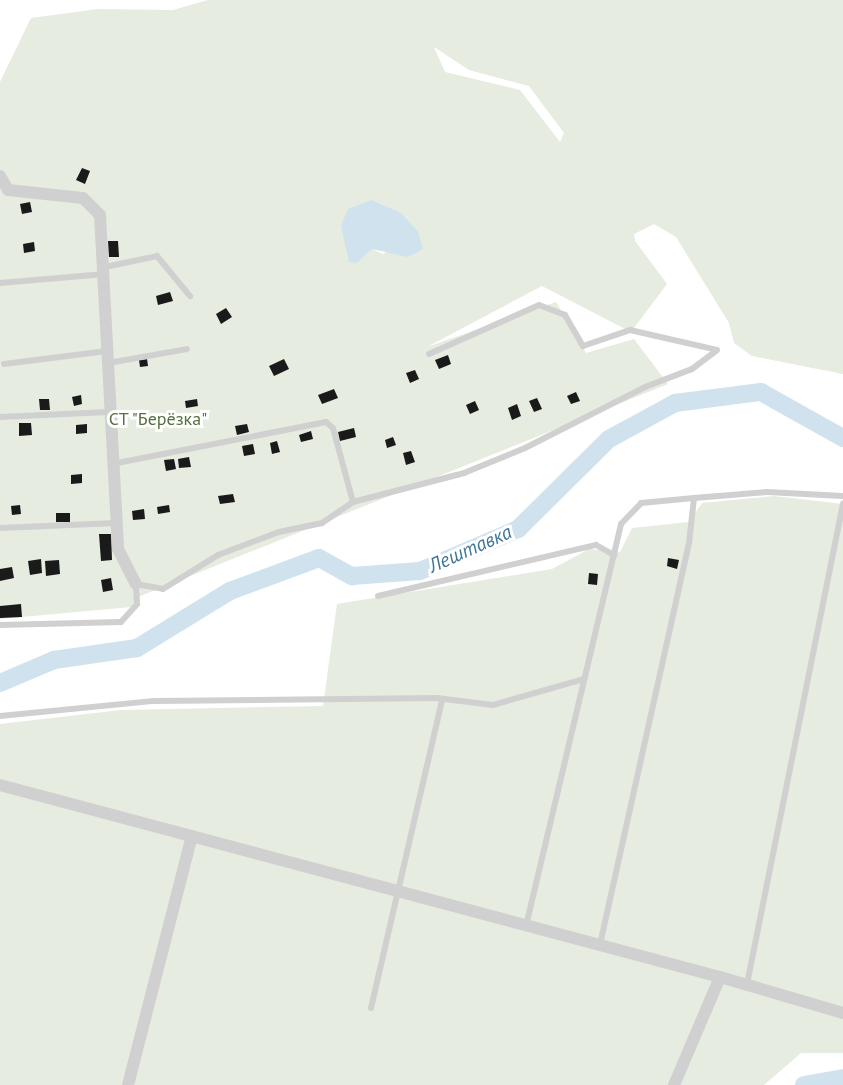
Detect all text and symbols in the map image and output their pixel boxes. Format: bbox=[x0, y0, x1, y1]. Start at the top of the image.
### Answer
park label: СТ "Берёзка" bbox=[108, 408, 208, 430]
water label: Лештавка bbox=[425, 520, 515, 578]

